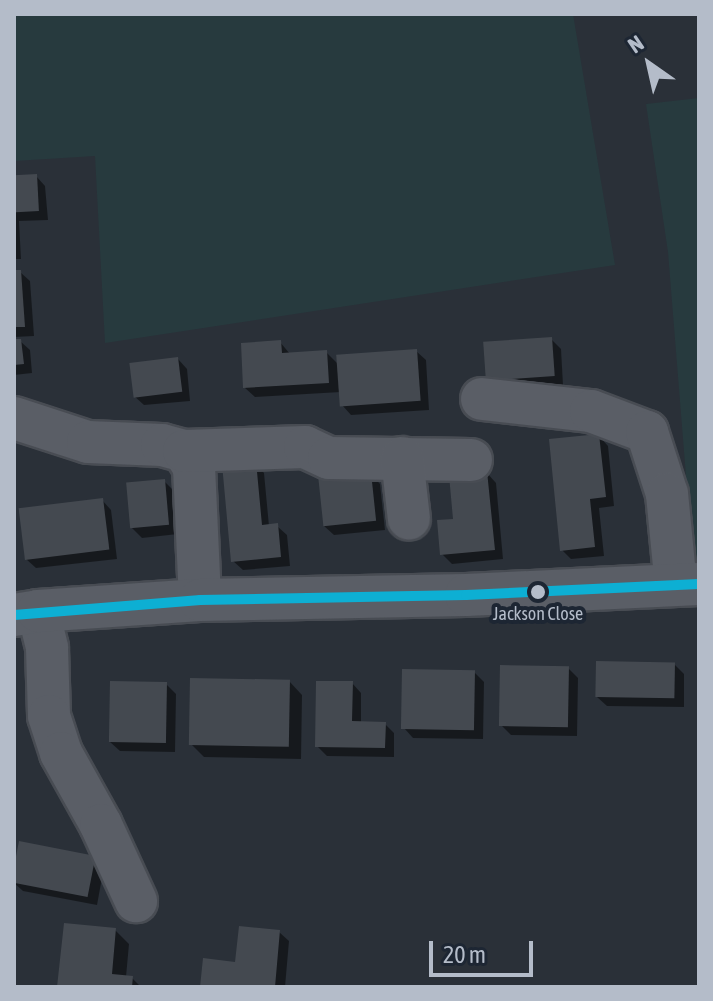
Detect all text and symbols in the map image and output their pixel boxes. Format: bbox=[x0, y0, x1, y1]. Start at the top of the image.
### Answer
north arrow bbox=[609, 24, 689, 104]
text: N bbox=[623, 30, 648, 59]
marker: Jackson Close bbox=[530, 584, 546, 600]
place label: Jackson Close bbox=[493, 603, 583, 625]
scale bar bbox=[433, 925, 537, 975]
text: 20 m bbox=[443, 941, 486, 968]

